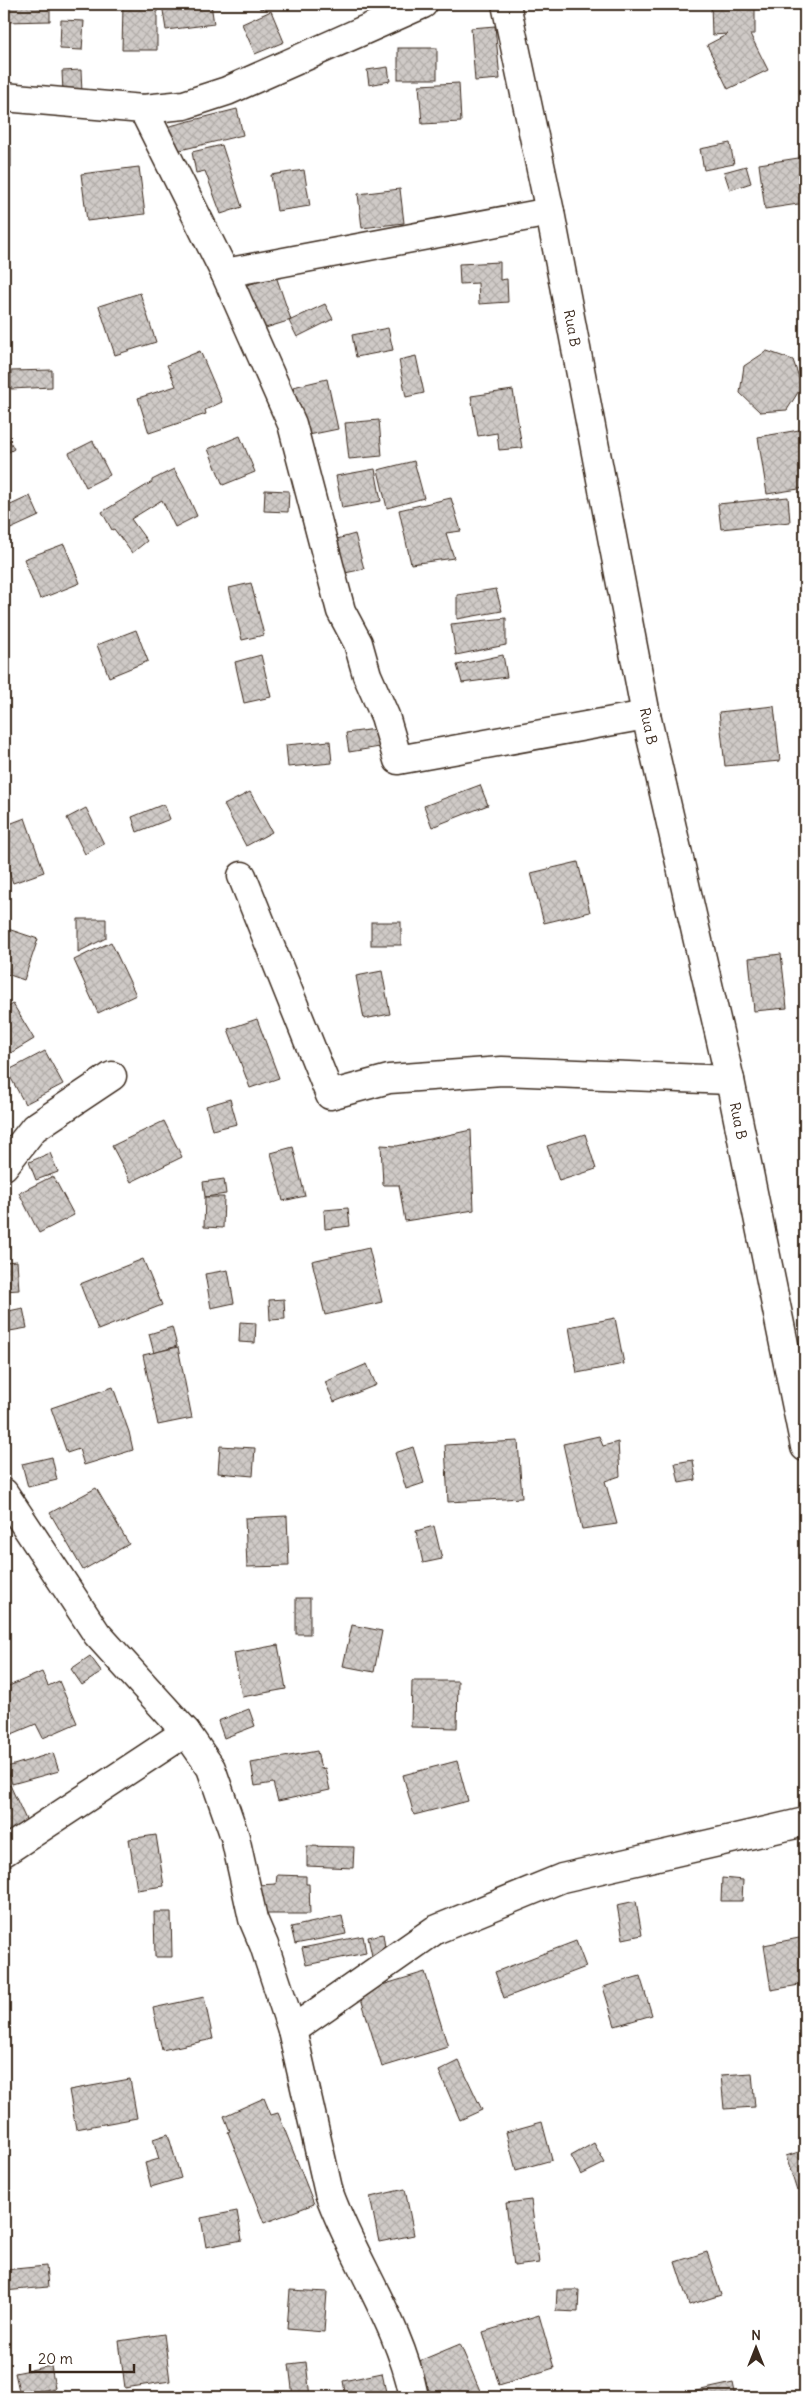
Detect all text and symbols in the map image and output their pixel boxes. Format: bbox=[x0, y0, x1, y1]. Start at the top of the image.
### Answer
street label: Rua B bbox=[560, 308, 585, 348]
street label: Rua B bbox=[636, 706, 662, 746]
street label: Rua B bbox=[726, 1101, 751, 1141]
north arrow bbox=[732, 2324, 782, 2374]
text: N bbox=[751, 2326, 761, 2344]
scale bar bbox=[30, 2341, 134, 2373]
text: 20 m bbox=[38, 2349, 73, 2368]

